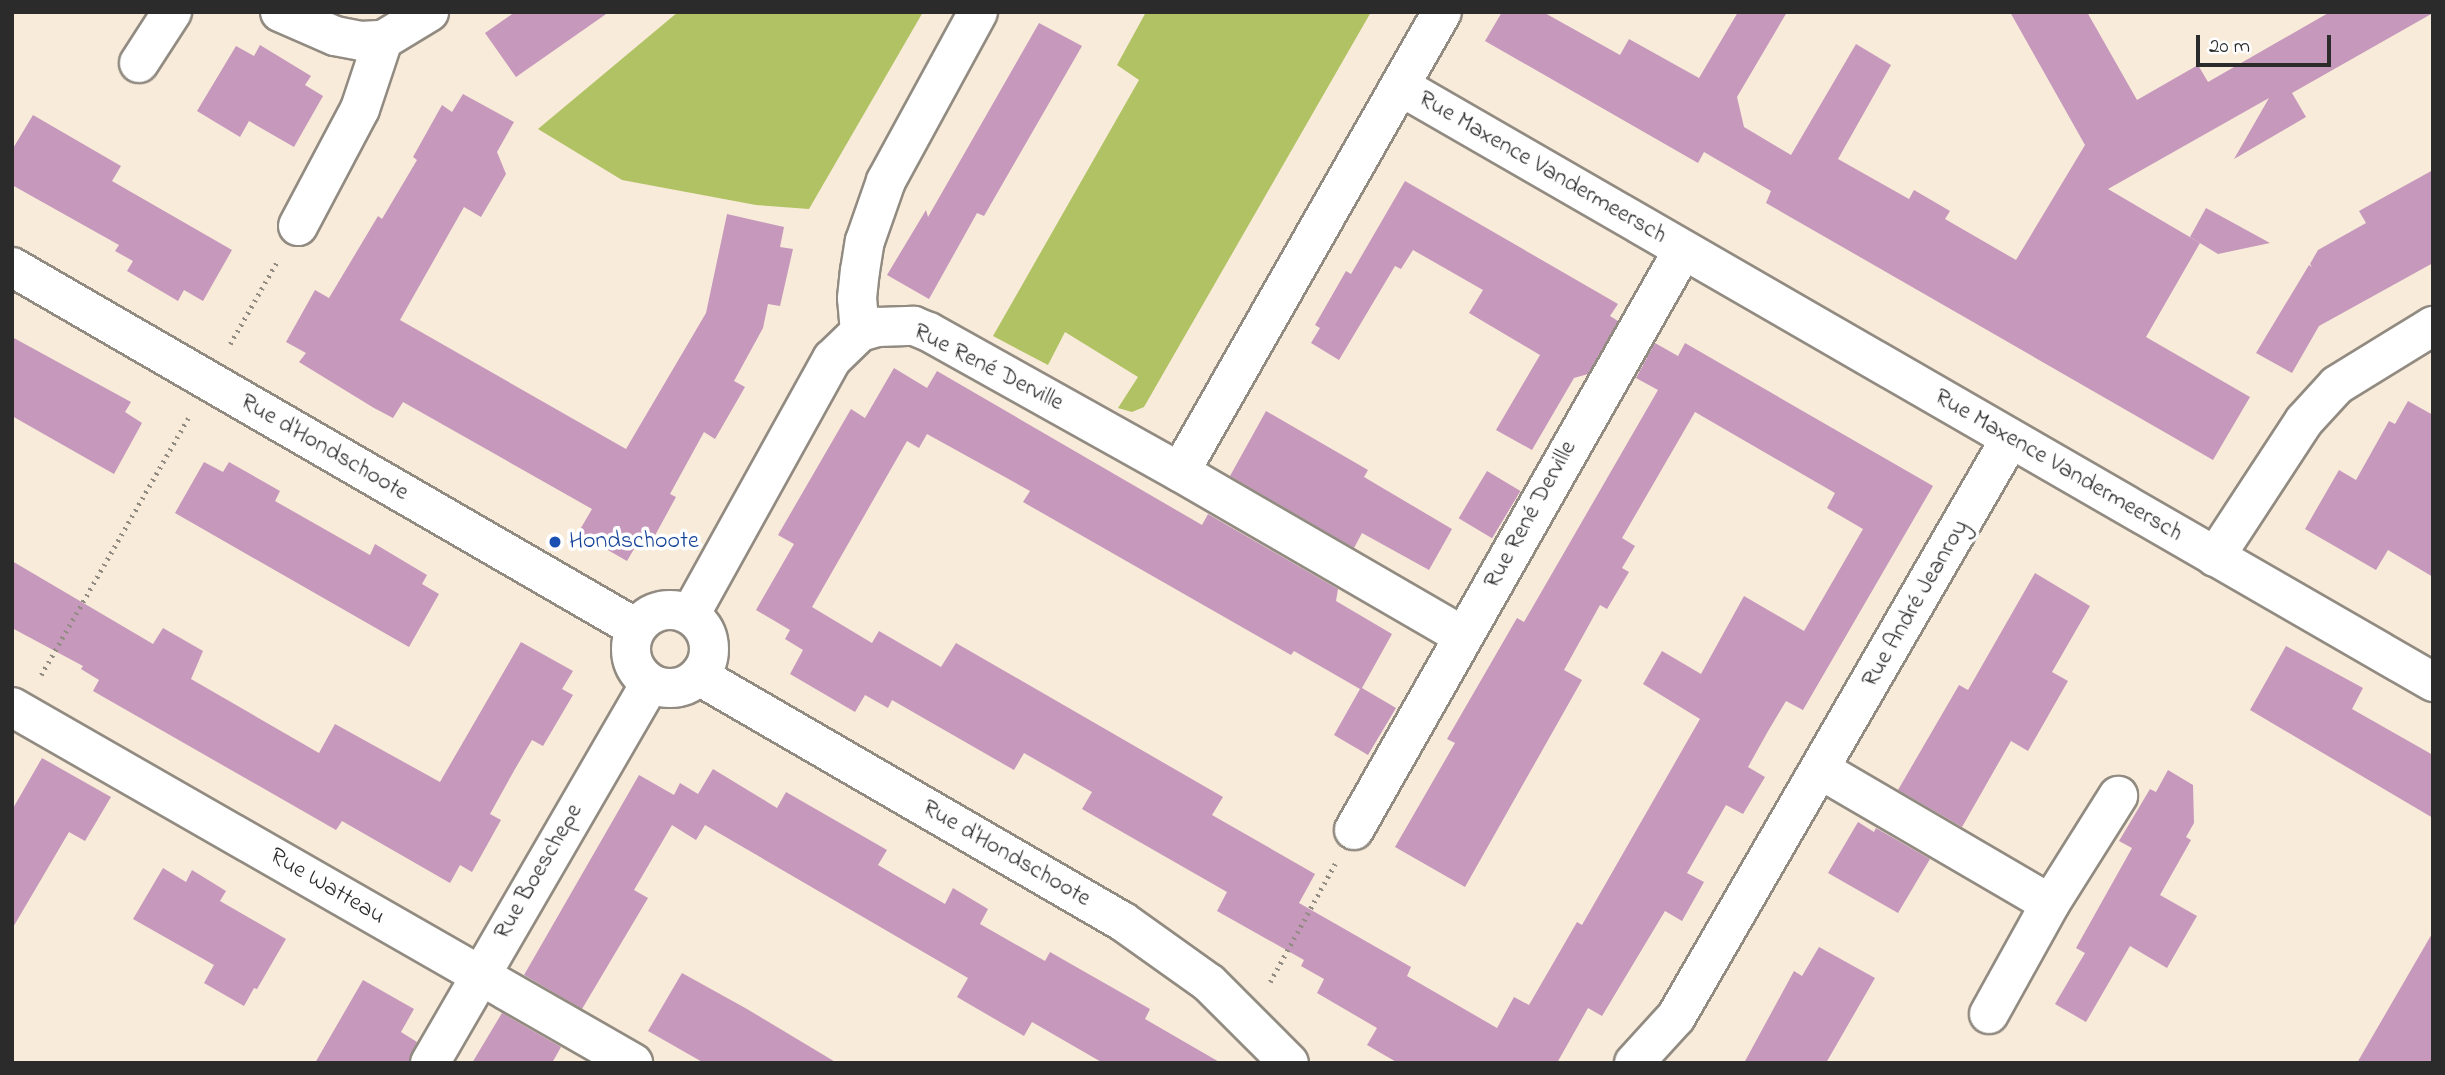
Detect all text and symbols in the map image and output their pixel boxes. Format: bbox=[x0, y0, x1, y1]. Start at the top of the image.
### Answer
scale bar bbox=[2200, 21, 2335, 65]
text: 20 m bbox=[2209, 32, 2250, 62]
street label: Rue Maxence Vandermeersch bbox=[1413, 85, 1671, 251]
street label: Rue René Derville bbox=[908, 318, 1068, 418]
street label: Rue Maxence Vandermeersch bbox=[1929, 383, 2187, 549]
street label: Rue d'Hondschoote bbox=[235, 388, 413, 508]
street label: Rue René Derville bbox=[1479, 436, 1583, 594]
street label: Rue André Jeanroy bbox=[1856, 515, 1976, 693]
place label: Hondschoote bbox=[569, 528, 699, 556]
marker: Hondschoote bbox=[547, 534, 563, 550]
street label: Rue d'Hondschoote bbox=[917, 794, 1095, 914]
street label: Rue Boeschepe bbox=[489, 799, 589, 945]
street label: Rue Watteau bbox=[264, 842, 390, 932]

